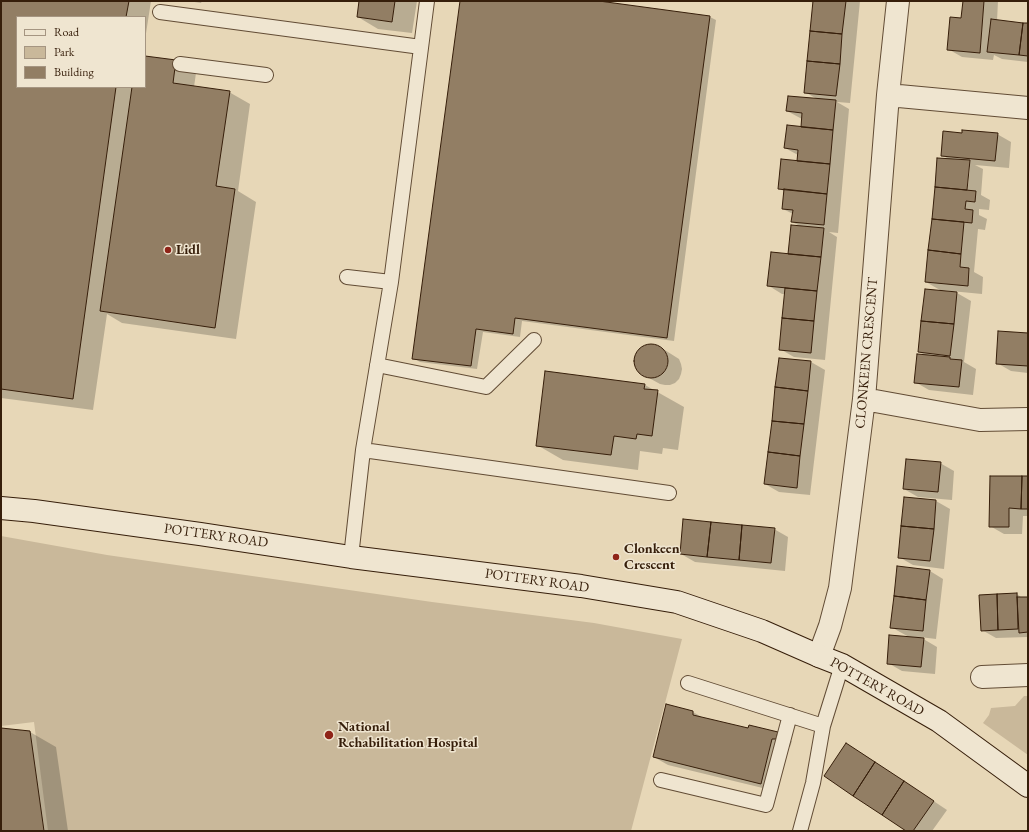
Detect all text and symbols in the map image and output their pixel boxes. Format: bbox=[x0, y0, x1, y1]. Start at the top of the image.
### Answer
legend bbox=[16, 16, 146, 88]
text: Road bbox=[54, 24, 79, 40]
text: Park bbox=[54, 44, 74, 60]
text: Building bbox=[54, 64, 94, 80]
place label: Lidl bbox=[176, 242, 200, 258]
marker: Lidl bbox=[163, 245, 173, 255]
street label: CLONKEEN CRESCENT bbox=[852, 277, 882, 429]
street label: POTTERY ROAD bbox=[163, 520, 269, 552]
place label: Clonkeen Crescent bbox=[624, 541, 680, 574]
marker: Clonkeen Crescent bbox=[611, 552, 621, 562]
street label: POTTERY ROAD bbox=[484, 565, 590, 597]
street label: POTTERY ROAD bbox=[827, 654, 927, 720]
place label: National Rehabilitation Hospital bbox=[338, 719, 478, 752]
marker: National Rehabilitation Hospital bbox=[323, 729, 335, 741]

